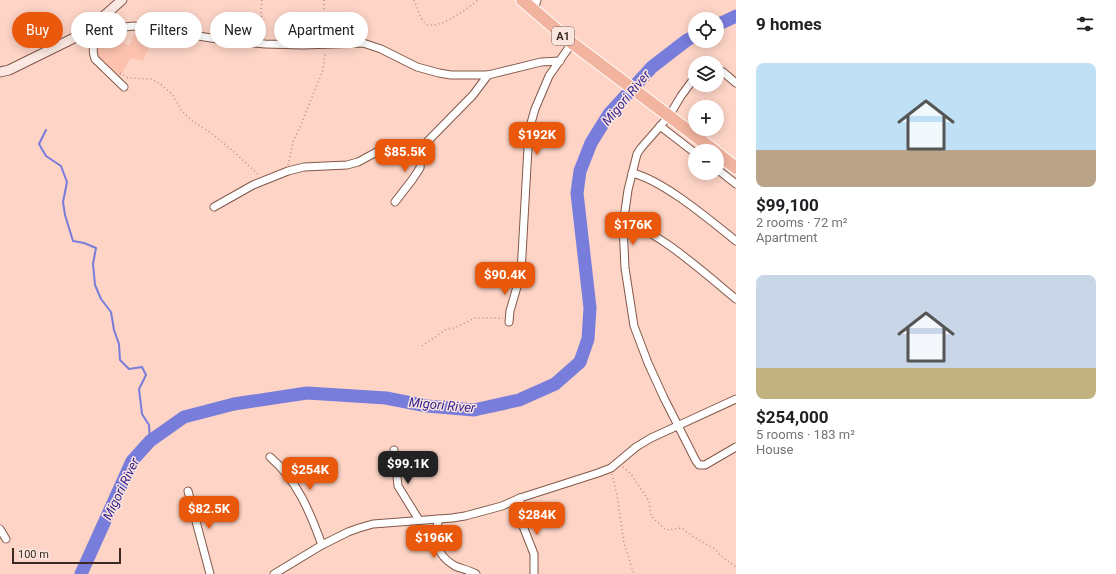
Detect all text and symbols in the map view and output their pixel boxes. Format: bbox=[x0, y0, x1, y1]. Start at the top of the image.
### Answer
chip: Buy bbox=[12, 12, 63, 48]
chip: Rent bbox=[71, 12, 127, 48]
chip: Filters bbox=[135, 12, 202, 48]
chip: New bbox=[210, 12, 266, 48]
chip: Apartment bbox=[274, 12, 368, 48]
map controls bbox=[688, 12, 724, 180]
button: locate bbox=[688, 12, 724, 48]
icon: filters bbox=[1074, 13, 1096, 35]
text: 9 homes bbox=[756, 14, 822, 34]
road number: A1 bbox=[552, 27, 574, 45]
button: layers bbox=[688, 56, 724, 92]
water label: Migori River bbox=[599, 67, 654, 128]
icon: home bbox=[890, 89, 962, 161]
button: + bbox=[688, 100, 724, 136]
pin: $192K bbox=[509, 122, 565, 156]
text: $192K bbox=[518, 127, 556, 142]
pin: $85.5K bbox=[372, 139, 438, 173]
text: $85.5K bbox=[384, 144, 426, 159]
button: − bbox=[688, 144, 724, 180]
text: $99,100 bbox=[756, 195, 819, 215]
pin: $176K bbox=[605, 212, 661, 246]
text: 2 rooms · 72 m² bbox=[756, 215, 848, 230]
text: $176K bbox=[614, 217, 652, 232]
text: Apartment bbox=[756, 230, 818, 245]
pin: $90.4K bbox=[472, 262, 538, 296]
text: $90.4K bbox=[484, 267, 526, 282]
icon: home bbox=[890, 301, 962, 373]
water label: Migori River bbox=[408, 395, 477, 415]
text: $254,000 bbox=[756, 407, 828, 427]
text: 5 rooms · 183 m² bbox=[756, 427, 855, 442]
text: House bbox=[756, 442, 793, 457]
pin: $99.1K bbox=[375, 451, 441, 485]
water label: Migori River bbox=[100, 455, 143, 522]
text: $99.1K bbox=[387, 456, 429, 471]
pin: $254K bbox=[282, 457, 338, 491]
text: $254K bbox=[291, 462, 329, 477]
pin: $82.5K bbox=[176, 496, 242, 530]
text: $82.5K bbox=[188, 501, 230, 516]
pin: $284K bbox=[509, 502, 565, 536]
text: $284K bbox=[518, 507, 556, 522]
pin: $196K bbox=[406, 525, 462, 559]
text: $196K bbox=[415, 530, 453, 545]
scale bar bbox=[12, 546, 121, 565]
text: 100 m bbox=[18, 548, 49, 561]

